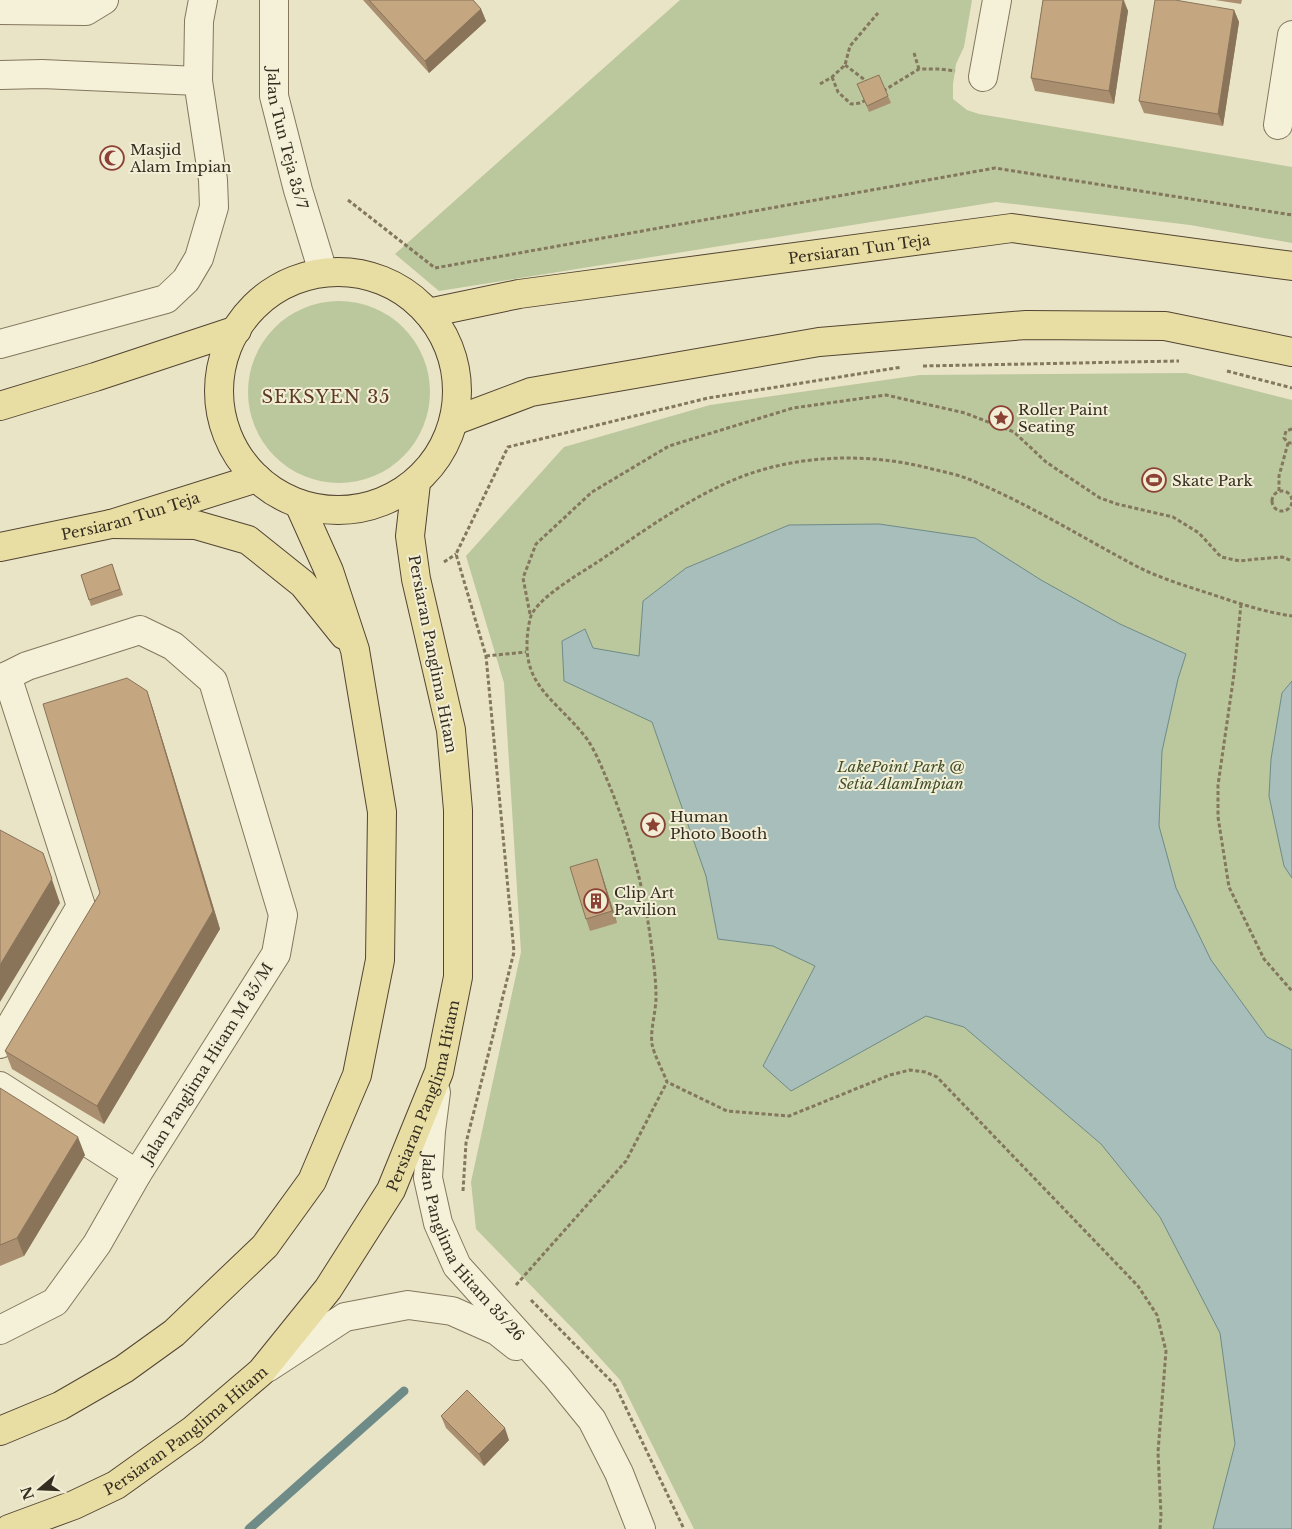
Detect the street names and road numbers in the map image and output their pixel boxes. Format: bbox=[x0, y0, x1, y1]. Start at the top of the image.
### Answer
street label: Jalan Tun Teja 35/7 bbox=[264, 66, 313, 212]
street label: Persiaran Tun Teja bbox=[787, 229, 932, 267]
street label: Persiaran Tun Teja bbox=[59, 487, 202, 544]
street label: Persiaran Panglima Hitam bbox=[404, 553, 462, 755]
street label: Jalan Panglima Hitam M 35/M bbox=[136, 959, 277, 1168]
street label: Persiaran Panglima Hitam bbox=[382, 998, 463, 1194]
street label: Jalan Panglima Hitam 35/26 bbox=[418, 1151, 529, 1344]
street label: Persiaran Panglima Hitam bbox=[101, 1362, 271, 1499]

